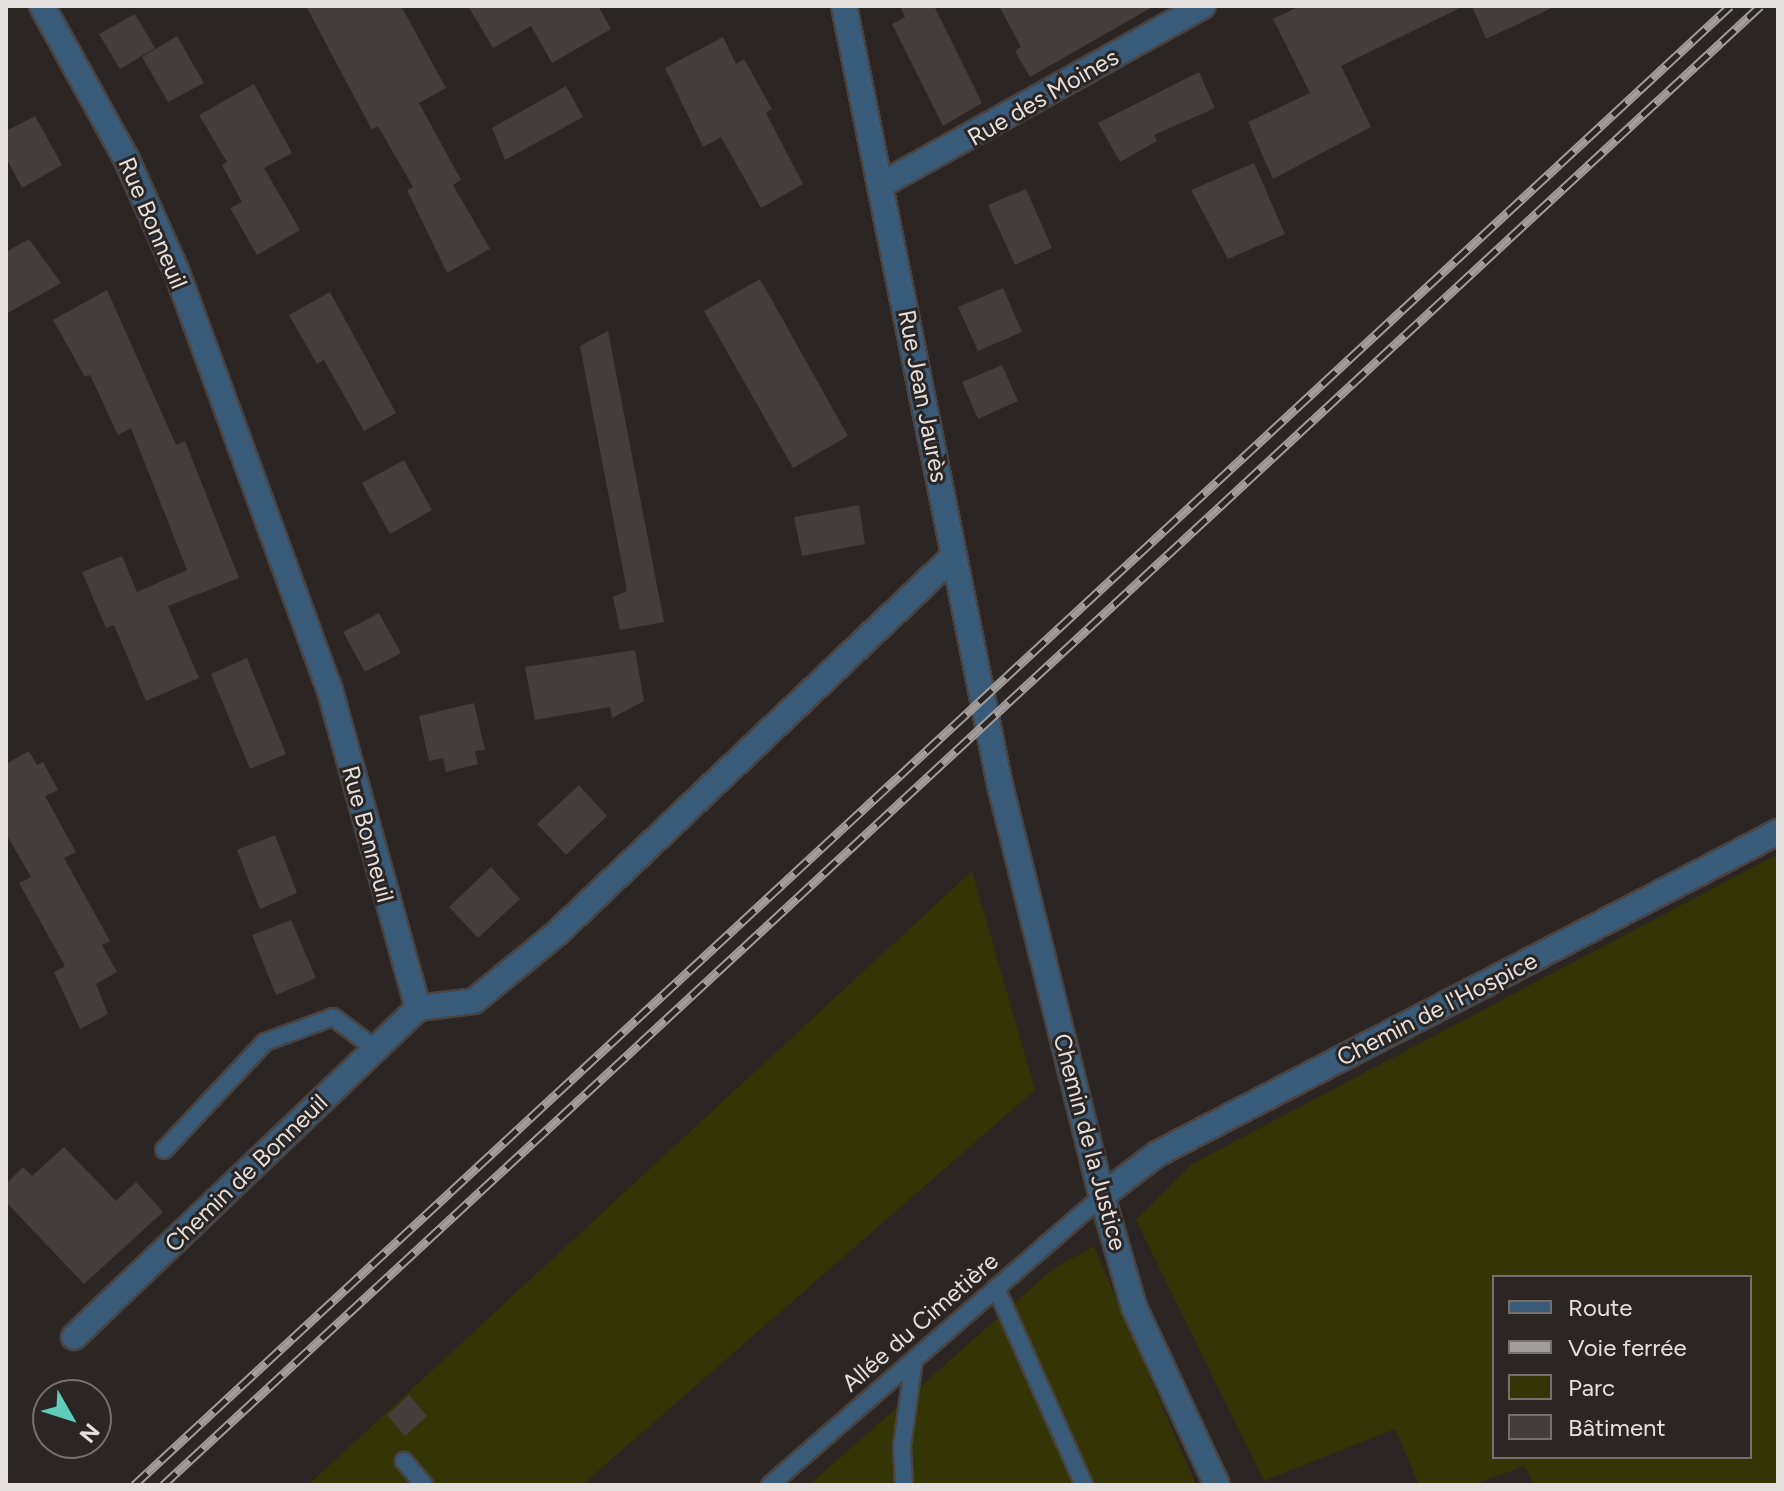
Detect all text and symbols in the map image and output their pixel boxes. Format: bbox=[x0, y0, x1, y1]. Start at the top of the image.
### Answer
street label: Rue des Moines bbox=[963, 42, 1123, 152]
street label: Rue Bonneuil bbox=[112, 153, 194, 293]
street label: Rue Jean Jaurès bbox=[892, 307, 954, 485]
street label: Rue Bonneuil bbox=[336, 763, 400, 905]
street label: Chemin de l'Hospice bbox=[1332, 946, 1542, 1072]
street label: Chemin de la Justice bbox=[1047, 1030, 1133, 1254]
street label: Chemin de Bonneuil bbox=[159, 1088, 333, 1258]
street label: Allée du Cimetière bbox=[836, 1246, 1004, 1398]
legend bbox=[1492, 1275, 1752, 1459]
text: Route bbox=[1568, 1293, 1632, 1322]
text: Voie ferrée bbox=[1568, 1333, 1687, 1362]
text: Parc bbox=[1568, 1373, 1615, 1402]
north arrow bbox=[32, 1379, 112, 1459]
text: Bâtiment bbox=[1568, 1413, 1666, 1442]
text: N bbox=[74, 1418, 105, 1448]

